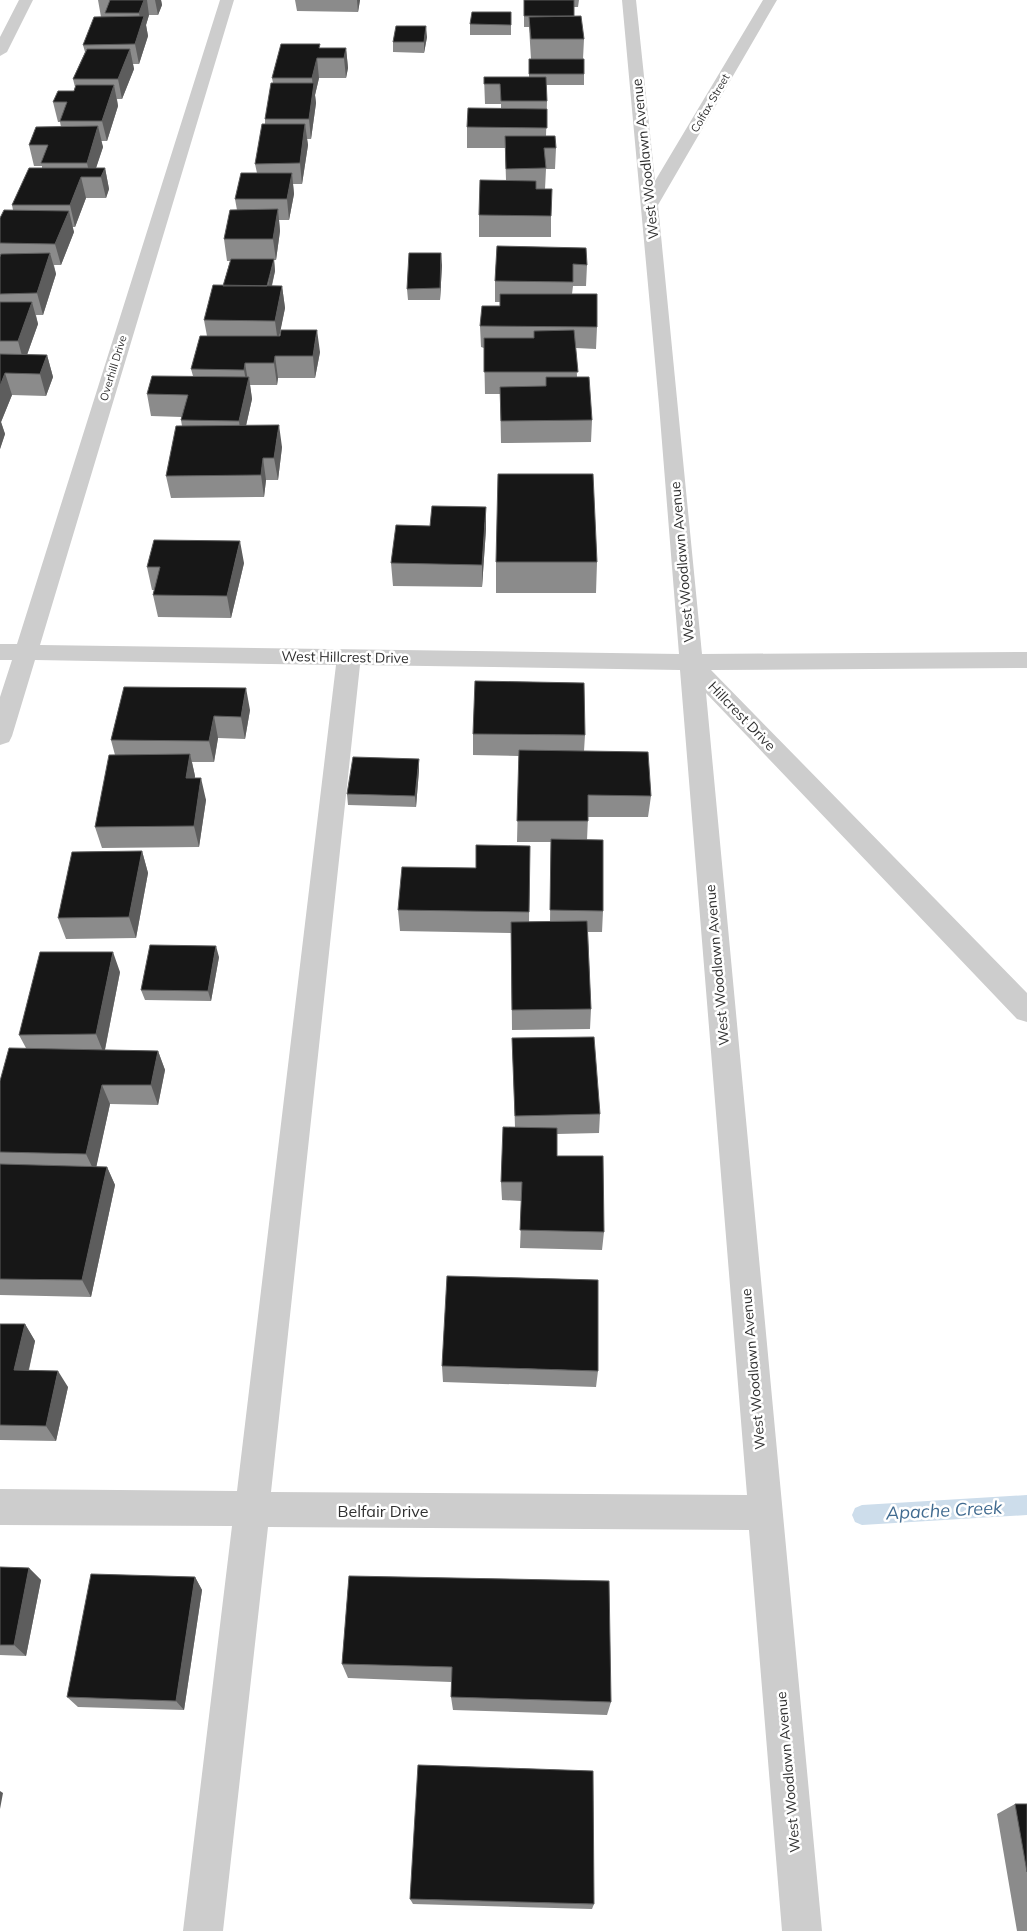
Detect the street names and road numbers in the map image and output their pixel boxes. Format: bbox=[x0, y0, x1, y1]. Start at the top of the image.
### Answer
street label: Colfax Street bbox=[688, 71, 733, 135]
street label: West Woodlawn Avenue bbox=[628, 78, 662, 240]
street label: Overhill Drive bbox=[96, 333, 130, 403]
street label: West Woodlawn Avenue bbox=[666, 481, 698, 643]
street label: West Hillcrest Drive bbox=[281, 647, 409, 667]
street label: Hillcrest Drive bbox=[704, 678, 780, 754]
street label: West Woodlawn Avenue bbox=[701, 884, 733, 1046]
street label: West Woodlawn Avenue bbox=[737, 1288, 769, 1450]
street label: Belfair Drive bbox=[338, 1501, 428, 1521]
street label: West Woodlawn Avenue bbox=[772, 1691, 804, 1853]

